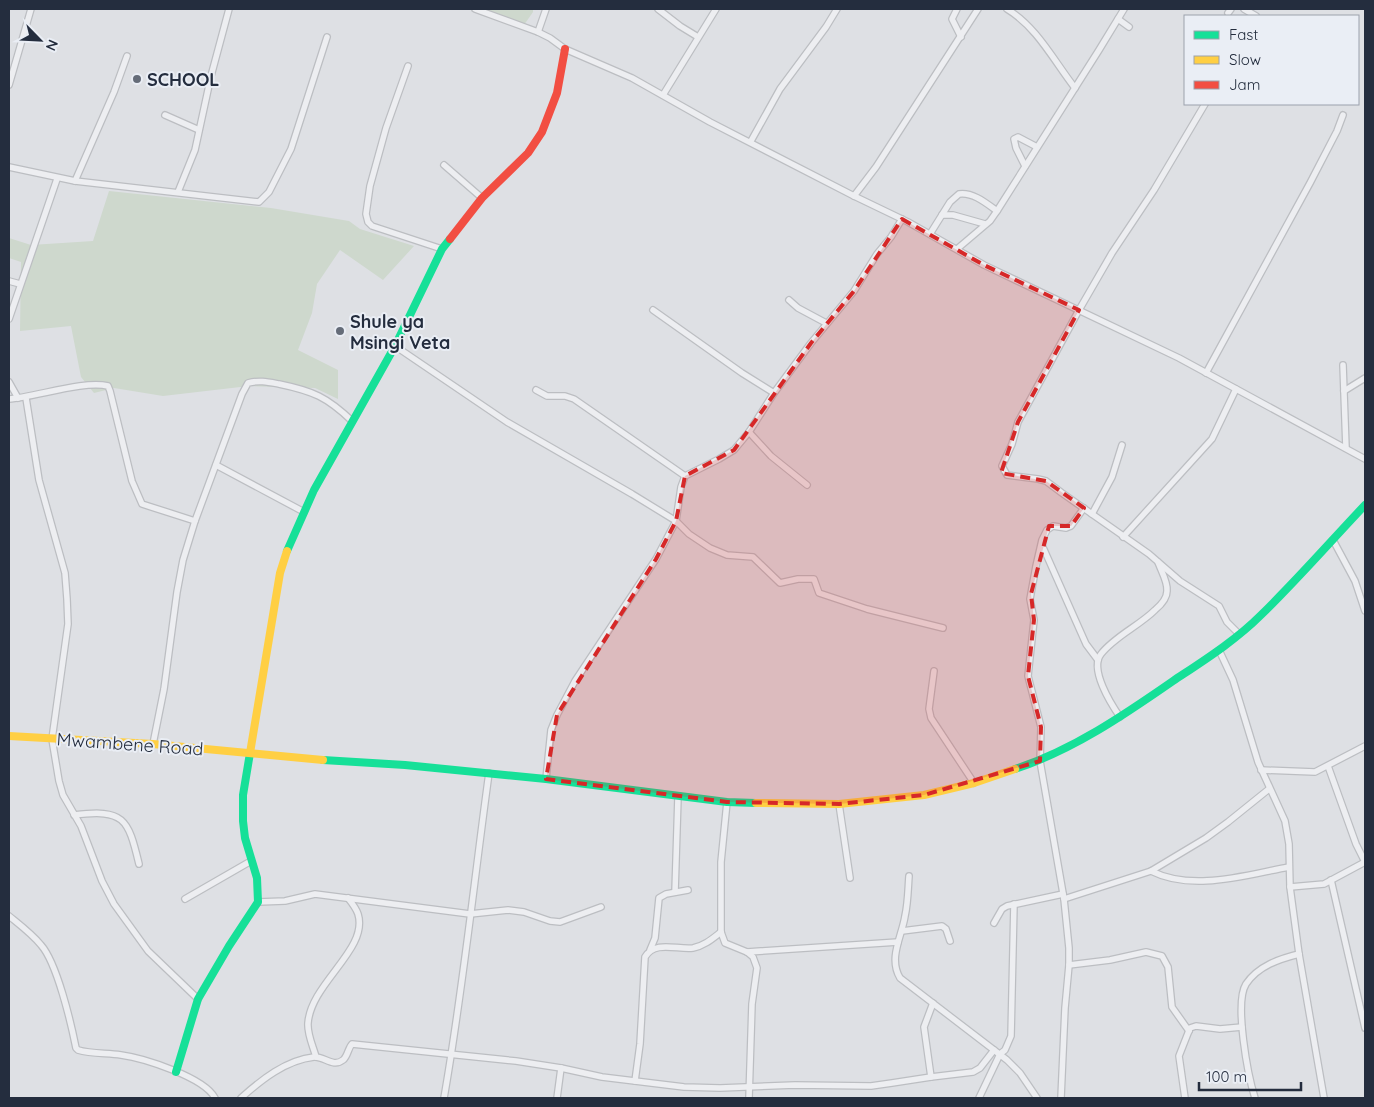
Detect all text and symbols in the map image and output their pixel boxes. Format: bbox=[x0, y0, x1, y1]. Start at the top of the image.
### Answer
north arrow bbox=[15, 15, 65, 65]
legend bbox=[1184, 15, 1359, 105]
text: Fast bbox=[1229, 25, 1258, 44]
text: N bbox=[42, 37, 62, 54]
text: Slow bbox=[1229, 50, 1261, 69]
place label: SCHOOL bbox=[147, 68, 219, 91]
marker: SCHOOL bbox=[131, 73, 143, 85]
text: Jam bbox=[1229, 75, 1260, 94]
place label: Shule ya Msingi Veta bbox=[350, 310, 450, 354]
marker: Shule ya Msingi Veta bbox=[334, 325, 346, 337]
street label: Mwambene Road bbox=[56, 727, 204, 761]
scale bar bbox=[1199, 1060, 1302, 1092]
text: 100 m bbox=[1206, 1067, 1247, 1086]

